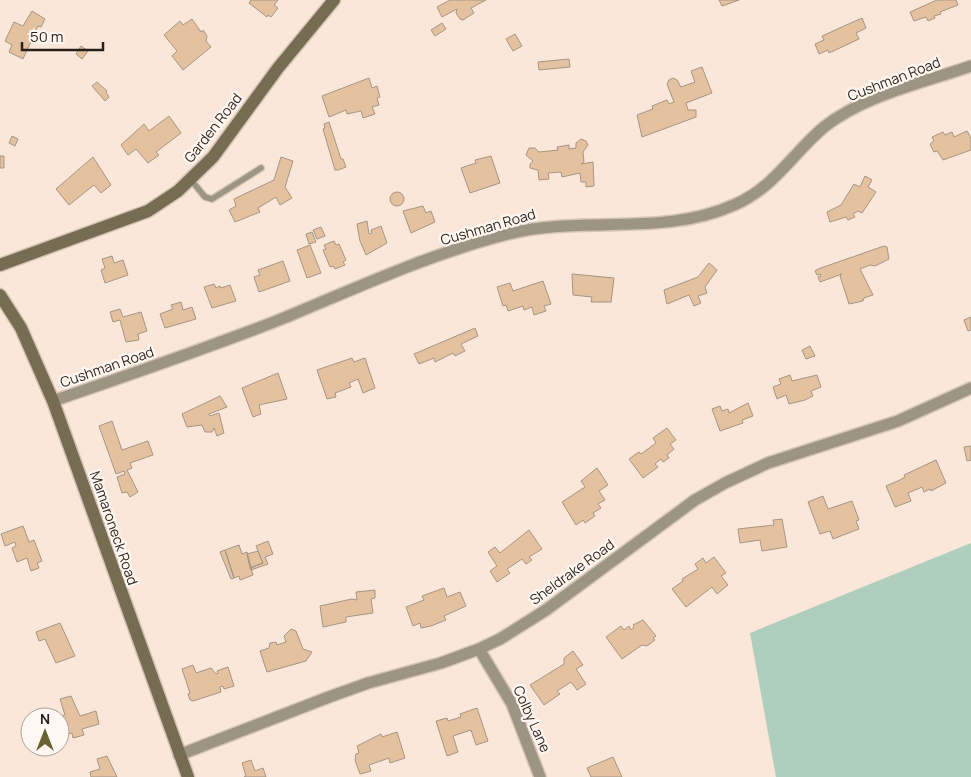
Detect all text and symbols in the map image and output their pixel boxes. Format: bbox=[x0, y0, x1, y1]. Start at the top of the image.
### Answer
scale bar bbox=[22, 20, 104, 52]
text: 50 m bbox=[30, 26, 64, 47]
street label: Cushman Road bbox=[845, 52, 943, 105]
street label: Garden Road bbox=[180, 89, 246, 166]
street label: Cushman Road bbox=[438, 204, 538, 249]
street label: Cushman Road bbox=[57, 342, 156, 391]
street label: Mamaroneck Road bbox=[86, 468, 143, 587]
street label: Sheldrake Road bbox=[526, 534, 618, 609]
street label: Colby Lane bbox=[509, 682, 556, 755]
north arrow bbox=[20, 707, 70, 757]
text: N bbox=[40, 709, 50, 728]

